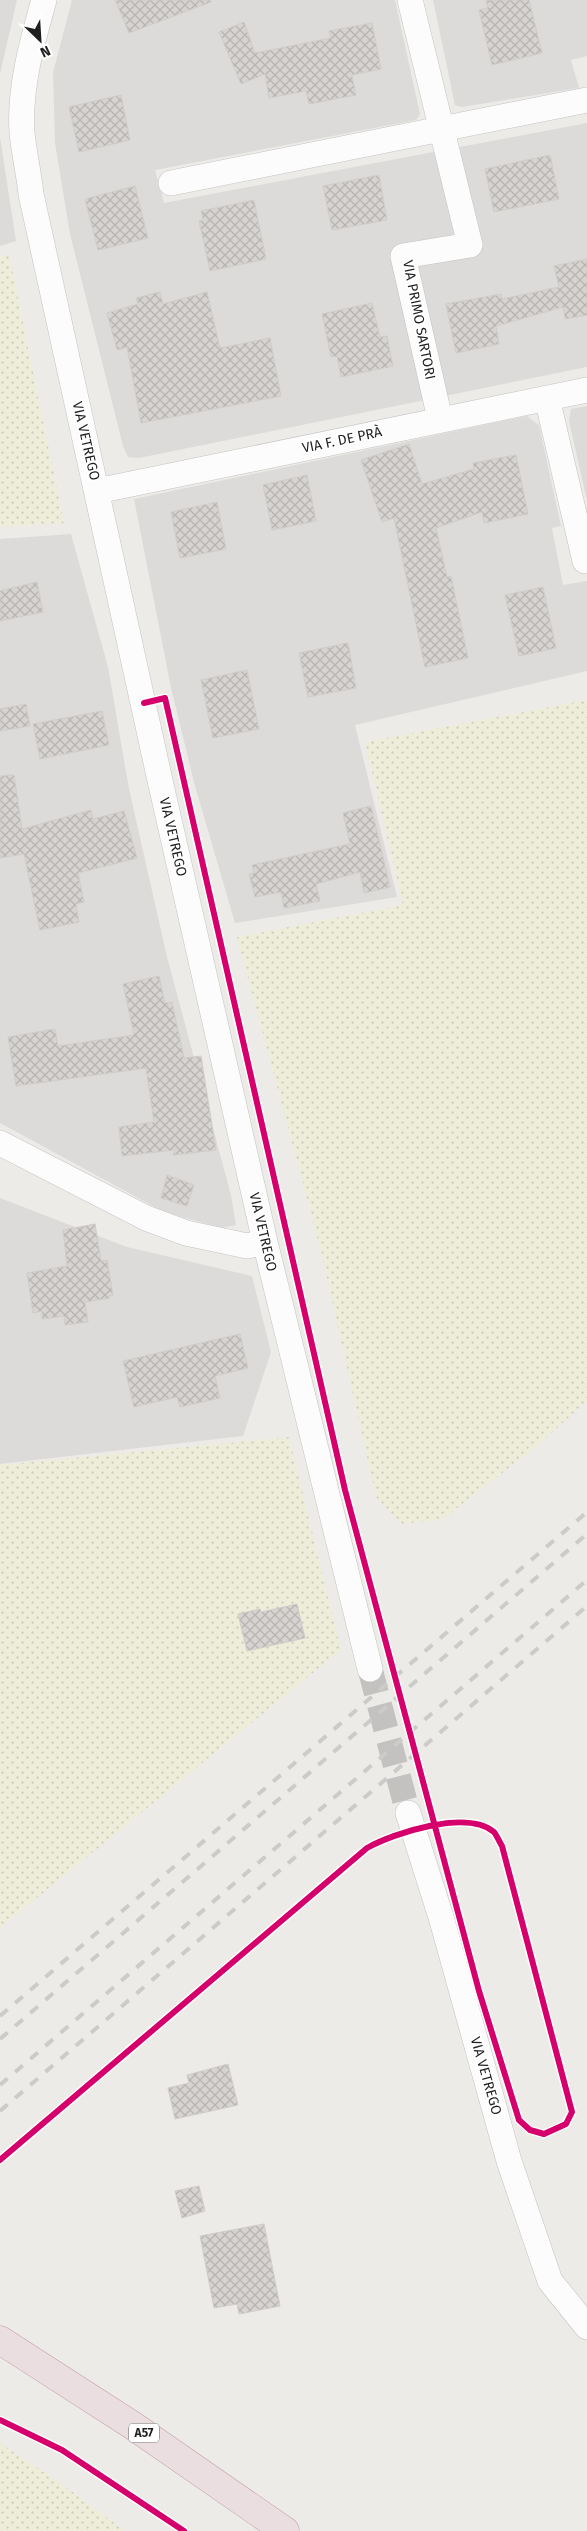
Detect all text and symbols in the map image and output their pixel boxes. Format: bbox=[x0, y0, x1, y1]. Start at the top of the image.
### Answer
north arrow bbox=[15, 15, 65, 65]
text: N bbox=[37, 42, 53, 61]
street label: VIA PRIMO SARTORI bbox=[399, 259, 439, 381]
street label: VIA VETREGO bbox=[69, 400, 103, 482]
street label: VIA F. DE PRÀ bbox=[300, 422, 384, 457]
street label: VIA VETREGO bbox=[156, 796, 190, 878]
street label: VIA VETREGO bbox=[246, 1191, 280, 1273]
street label: VIA VETREGO bbox=[467, 2035, 505, 2117]
road number: A57 bbox=[129, 2424, 159, 2442]

